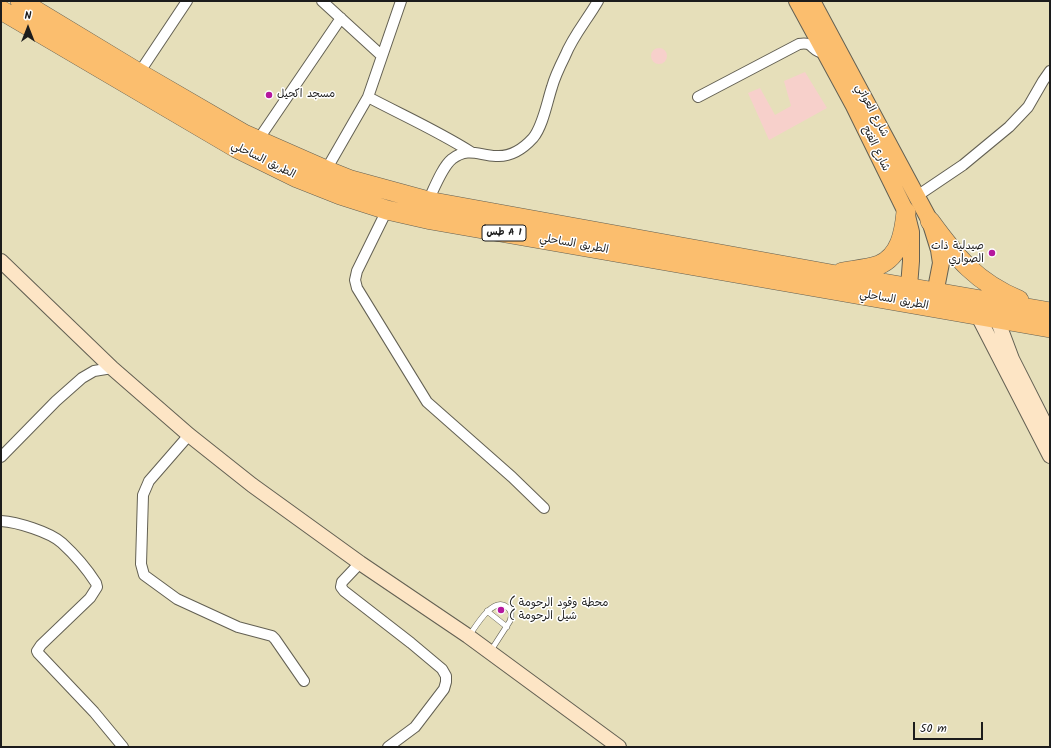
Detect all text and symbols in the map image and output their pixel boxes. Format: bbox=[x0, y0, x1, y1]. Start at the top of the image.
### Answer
text: N bbox=[25, 7, 31, 25]
north arrow bbox=[8, 8, 48, 48]
street label: شارع العواتي bbox=[852, 82, 890, 140]
place label: مسجد اكحيل bbox=[277, 88, 335, 102]
marker: مسجد اكحيل bbox=[264, 90, 274, 100]
street label: شارع الفتح bbox=[858, 124, 892, 174]
street label: الطريق الساحلي bbox=[229, 140, 297, 182]
road number: طس A 1 bbox=[482, 225, 526, 241]
street label: الطريق الساحلي bbox=[539, 232, 609, 258]
place label: صيدلية ذات الصواري bbox=[931, 240, 984, 266]
marker: صيدلية ذات الصواري bbox=[987, 248, 997, 258]
street label: الطريق الساحلي bbox=[859, 288, 929, 314]
place label: ( محطة وقود الرحومة ( شيل الرحومة bbox=[509, 597, 608, 623]
marker: ( محطة وقود الرحومة ( شيل الرحومة bbox=[496, 605, 506, 615]
scale bar bbox=[915, 714, 985, 740]
text: 50 m bbox=[920, 719, 947, 738]

